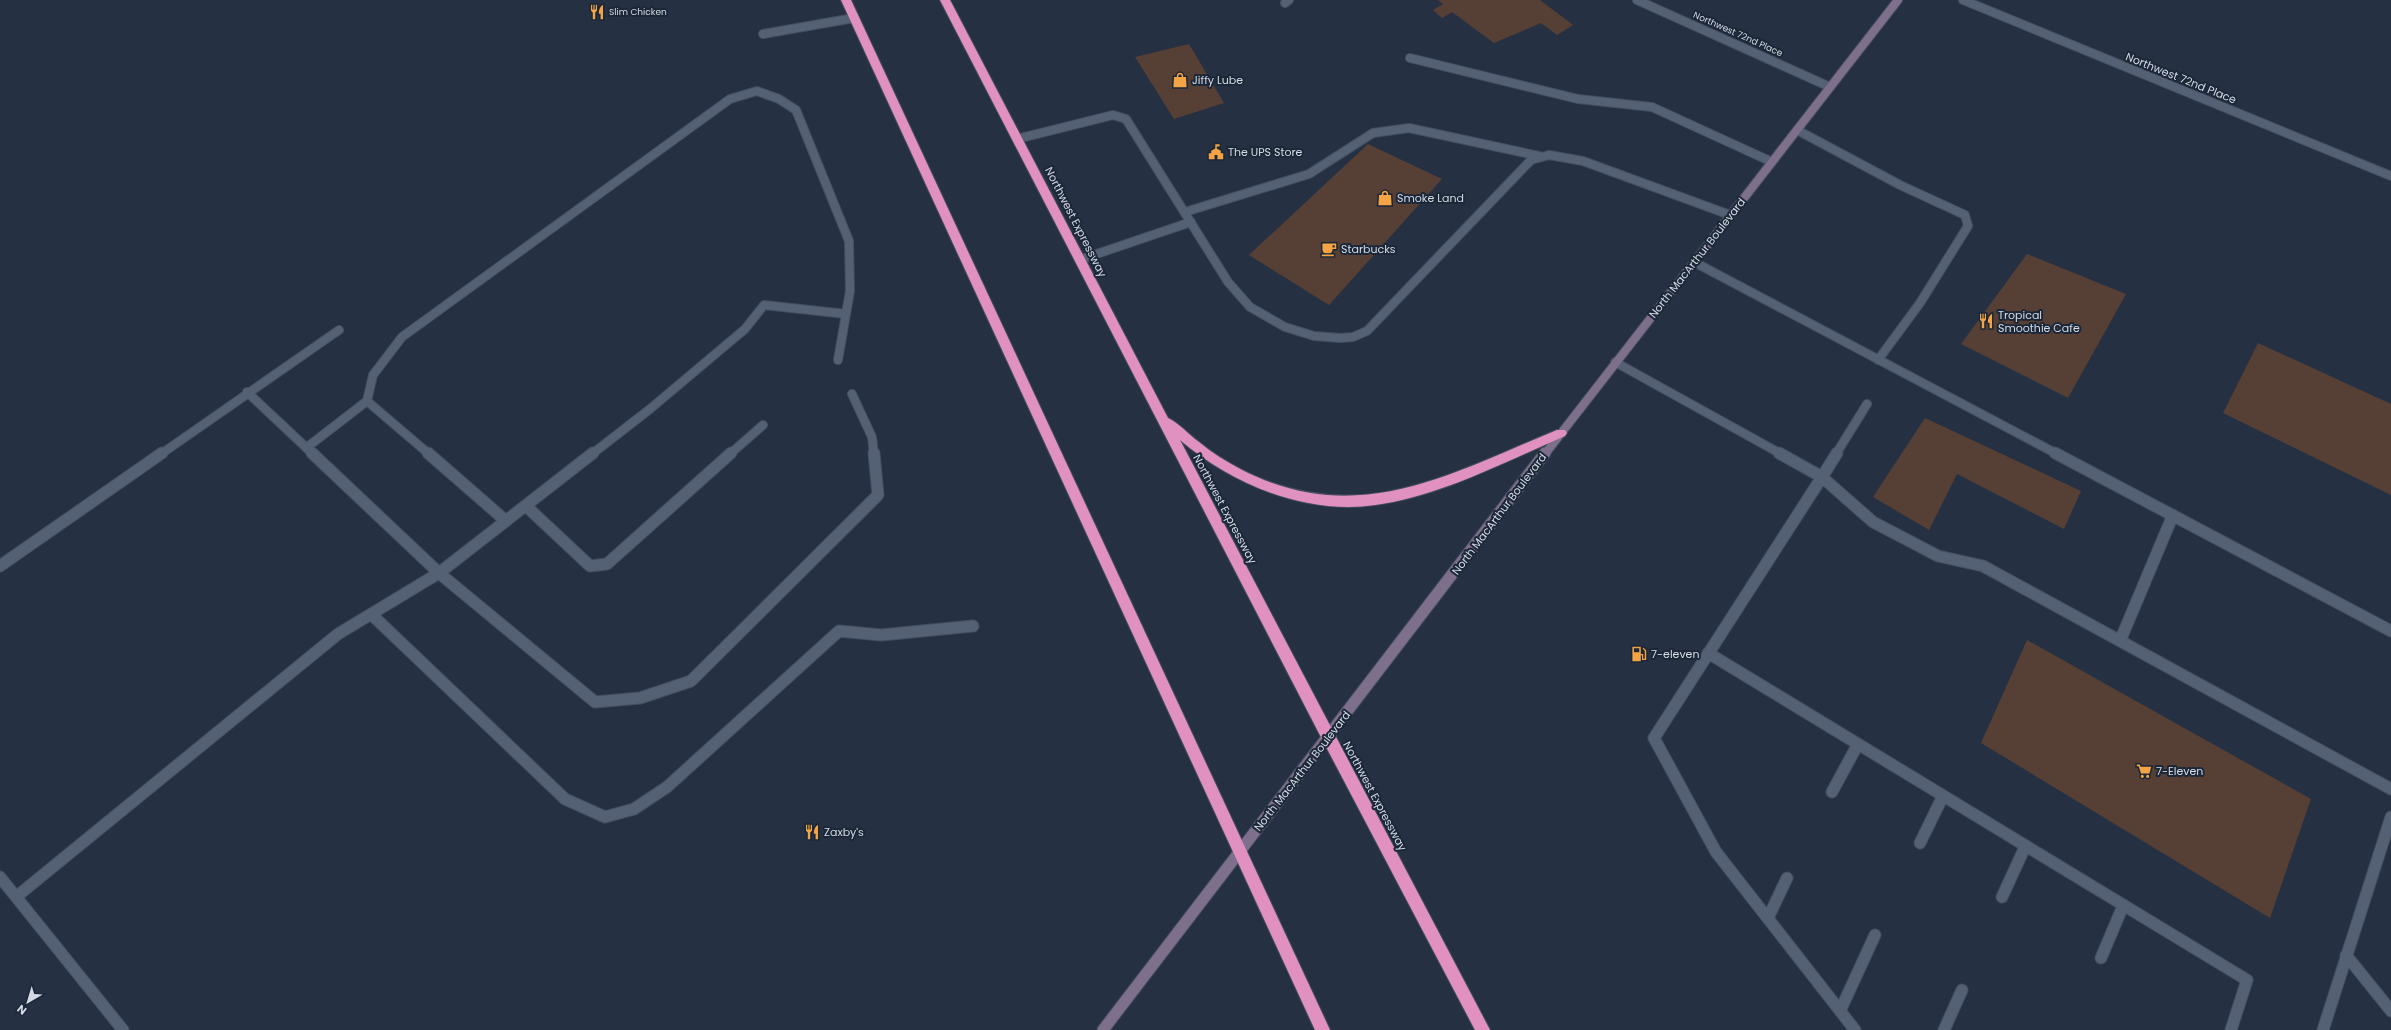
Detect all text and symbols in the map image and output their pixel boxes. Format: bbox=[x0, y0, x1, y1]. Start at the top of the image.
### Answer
restaurant icon: Slim Chicken bbox=[588, 3, 606, 21]
place label: Slim Chicken bbox=[609, 6, 667, 18]
street label: Northwest 72nd Place bbox=[1691, 9, 1785, 59]
street label: Northwest 72nd Place bbox=[2123, 48, 2239, 108]
shop icon: Jiffy Lube bbox=[1171, 71, 1189, 89]
place label: Jiffy Lube bbox=[1192, 72, 1243, 88]
public building icon: The UPS Store bbox=[1207, 143, 1225, 161]
place label: The UPS Store bbox=[1228, 144, 1303, 160]
street label: Northwest Expressway bbox=[1041, 164, 1111, 281]
shop icon: Smoke Land bbox=[1376, 189, 1394, 207]
place label: Smoke Land bbox=[1397, 190, 1464, 206]
street label: North MacArthur Boulevard bbox=[1645, 195, 1749, 321]
cafe icon: Starbucks bbox=[1320, 240, 1338, 258]
place label: Starbucks bbox=[1341, 241, 1396, 257]
place label: Tropical Smoothie Cafe bbox=[1998, 307, 2080, 336]
restaurant icon: Tropical Smoothie Cafe bbox=[1977, 312, 1995, 330]
street label: North MacArthur Boulevard bbox=[1448, 450, 1550, 578]
street label: Northwest Expressway bbox=[1189, 451, 1261, 567]
fuel station icon: 7-eleven bbox=[1630, 645, 1648, 663]
place label: 7-eleven bbox=[1651, 646, 1699, 662]
street label: North MacArthur Boulevard bbox=[1250, 708, 1354, 834]
street label: Northwest Expressway bbox=[1339, 738, 1411, 854]
supermarket icon: 7-Eleven bbox=[2135, 762, 2153, 780]
place label: 7-Eleven bbox=[2156, 763, 2203, 779]
restaurant icon: Zaxby's bbox=[803, 823, 821, 841]
place label: Zaxby's bbox=[824, 824, 864, 840]
north arrow bbox=[8, 982, 48, 1022]
text: N bbox=[14, 1001, 30, 1019]

